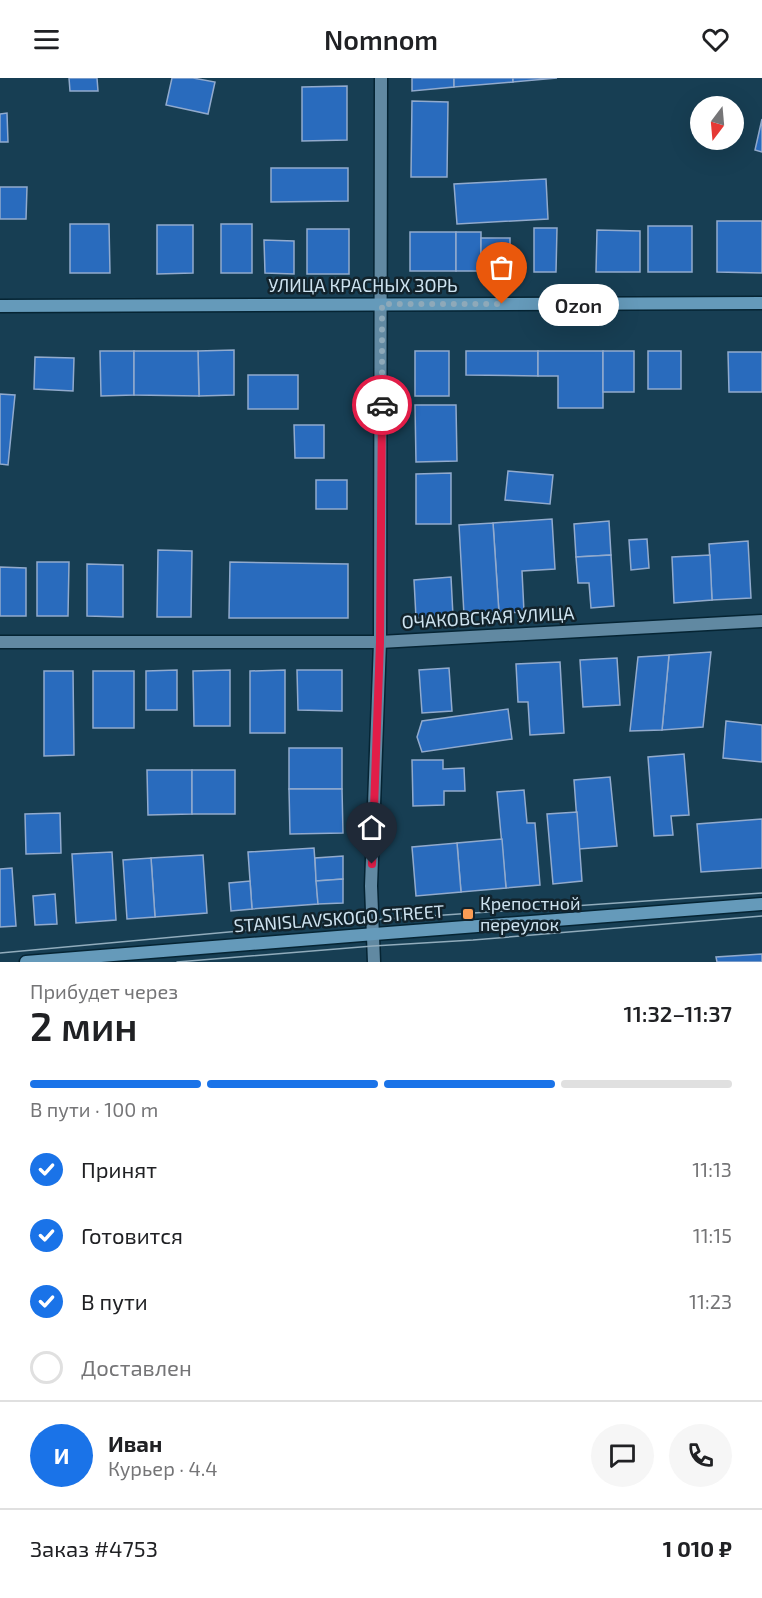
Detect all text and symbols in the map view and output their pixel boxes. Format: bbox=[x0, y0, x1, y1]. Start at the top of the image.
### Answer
icon: menu bbox=[30, 23, 63, 56]
text: Nomnom bbox=[324, 23, 438, 55]
icon: heart bbox=[699, 23, 732, 56]
north arrow bbox=[690, 96, 744, 150]
map controls bbox=[690, 96, 744, 150]
pin bbox=[476, 242, 527, 304]
icon: bag bbox=[485, 251, 518, 284]
street label: УЛИЦА КРАСНЫХ ЗОРЬ bbox=[268, 274, 458, 296]
callout: Ozon bbox=[538, 283, 619, 325]
text: Ozon bbox=[555, 293, 602, 317]
courier bbox=[352, 375, 412, 435]
icon: car bbox=[366, 389, 399, 422]
street label: ОЧАКОВСКАЯ УЛИЦА bbox=[401, 601, 576, 633]
pin bbox=[346, 802, 397, 864]
icon: home bbox=[355, 811, 388, 844]
place label: Крепостной переулок bbox=[480, 892, 581, 935]
street label: STANISLAVSKOGO STREET bbox=[233, 900, 445, 936]
marker: Крепостной переулок bbox=[461, 907, 475, 921]
text: Прибудет через bbox=[30, 979, 178, 1003]
text: 11:32–11:37 bbox=[624, 1000, 732, 1026]
text: 2 мин bbox=[30, 1002, 137, 1049]
text: В пути · 100 m bbox=[30, 1097, 158, 1121]
icon: check bbox=[30, 1153, 63, 1186]
text: Принят bbox=[81, 1156, 157, 1182]
text: 11:13 bbox=[692, 1157, 732, 1181]
icon: check bbox=[30, 1219, 63, 1252]
text: Готовится bbox=[81, 1222, 183, 1248]
text: 11:15 bbox=[693, 1223, 732, 1247]
icon: check bbox=[30, 1285, 63, 1318]
text: В пути bbox=[81, 1288, 148, 1314]
text: 11:23 bbox=[689, 1289, 732, 1313]
text: Доставлен bbox=[81, 1354, 192, 1380]
button: chat bbox=[591, 1424, 654, 1487]
button: phone bbox=[669, 1424, 732, 1487]
text: Иван bbox=[108, 1430, 162, 1456]
text: И bbox=[54, 1442, 69, 1468]
text: Курьер · 4.4 bbox=[108, 1456, 217, 1480]
text: Заказ #4753 bbox=[30, 1535, 158, 1561]
text: 1 010 ₽ bbox=[663, 1535, 732, 1561]

